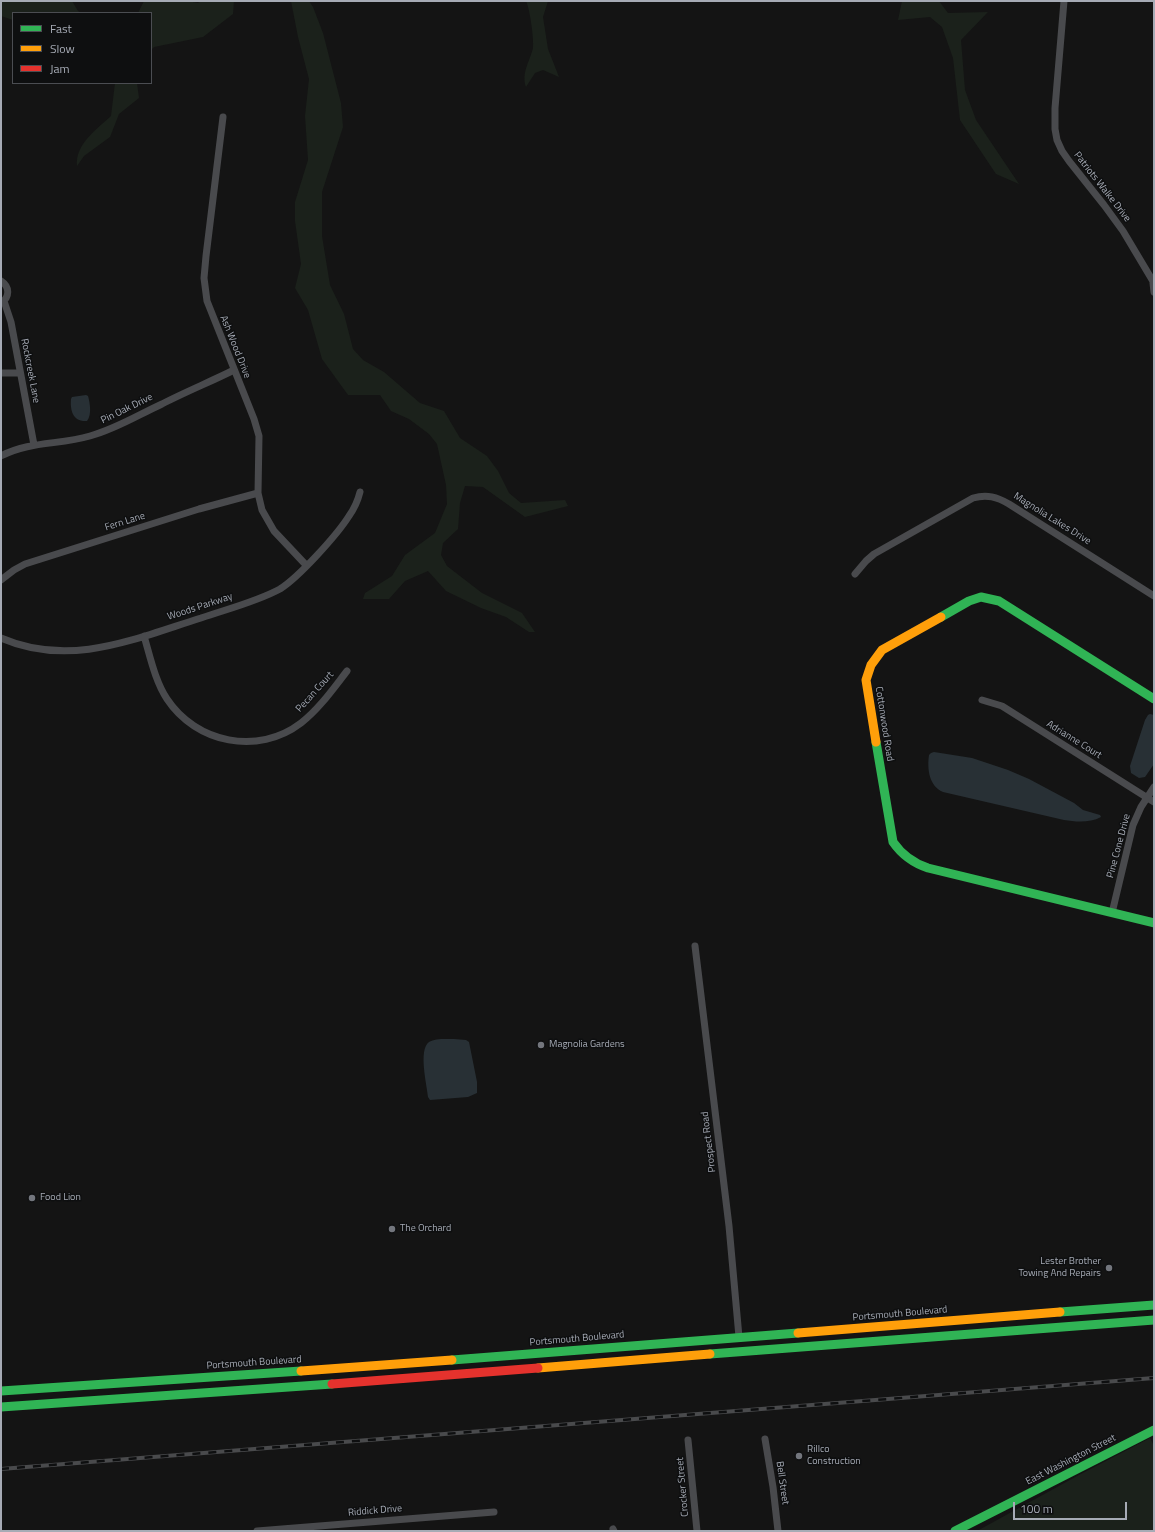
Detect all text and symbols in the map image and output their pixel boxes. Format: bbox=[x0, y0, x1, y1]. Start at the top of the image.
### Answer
legend bbox=[12, 12, 152, 84]
text: Fast bbox=[50, 19, 72, 38]
text: Slow bbox=[50, 39, 75, 58]
text: Jam bbox=[50, 59, 70, 78]
street label: Patriots Walke Drive bbox=[1071, 150, 1133, 224]
street label: Ash Wood Drive bbox=[217, 314, 253, 380]
street label: Rockcreek Lane bbox=[18, 338, 42, 404]
street label: Pin Oak Drive bbox=[99, 391, 155, 427]
street label: Magnolia Lakes Drive bbox=[1011, 490, 1093, 548]
street label: Fern Lane bbox=[103, 510, 147, 534]
street label: Woods Parkway bbox=[166, 591, 234, 623]
street label: Pecan Court bbox=[294, 669, 336, 715]
street label: Cottonwood Road bbox=[872, 686, 896, 762]
street label: Adrianne Court bbox=[1044, 718, 1104, 762]
street label: Pine Cone Drive bbox=[1105, 813, 1133, 879]
place label: Magnolia Gardens bbox=[549, 1039, 625, 1051]
marker: Magnolia Gardens bbox=[536, 1040, 546, 1050]
street label: Prospect Road bbox=[699, 1111, 719, 1173]
place label: Food Lion bbox=[40, 1192, 81, 1204]
marker: Food Lion bbox=[27, 1193, 37, 1203]
place label: The Orchard bbox=[400, 1223, 451, 1235]
marker: The Orchard bbox=[387, 1224, 397, 1234]
place label: Lester Brother Towing And Repairs bbox=[1018, 1256, 1101, 1280]
marker: Lester Brother Towing And Repairs bbox=[1104, 1263, 1114, 1273]
street label: Portsmouth Boulevard bbox=[852, 1304, 948, 1324]
street label: Portsmouth Boulevard bbox=[529, 1329, 625, 1349]
street label: Portsmouth Boulevard bbox=[206, 1354, 302, 1372]
street label: East Washington Street bbox=[1024, 1432, 1118, 1488]
place label: Rillco Construction bbox=[807, 1444, 861, 1468]
marker: Rillco Construction bbox=[794, 1451, 804, 1461]
street label: Crocker Street bbox=[674, 1457, 692, 1517]
street label: Bell Street bbox=[773, 1460, 791, 1506]
scale bar bbox=[1015, 1494, 1129, 1520]
text: 100 m bbox=[1020, 1499, 1053, 1518]
street label: Riddick Drive bbox=[347, 1503, 403, 1519]

